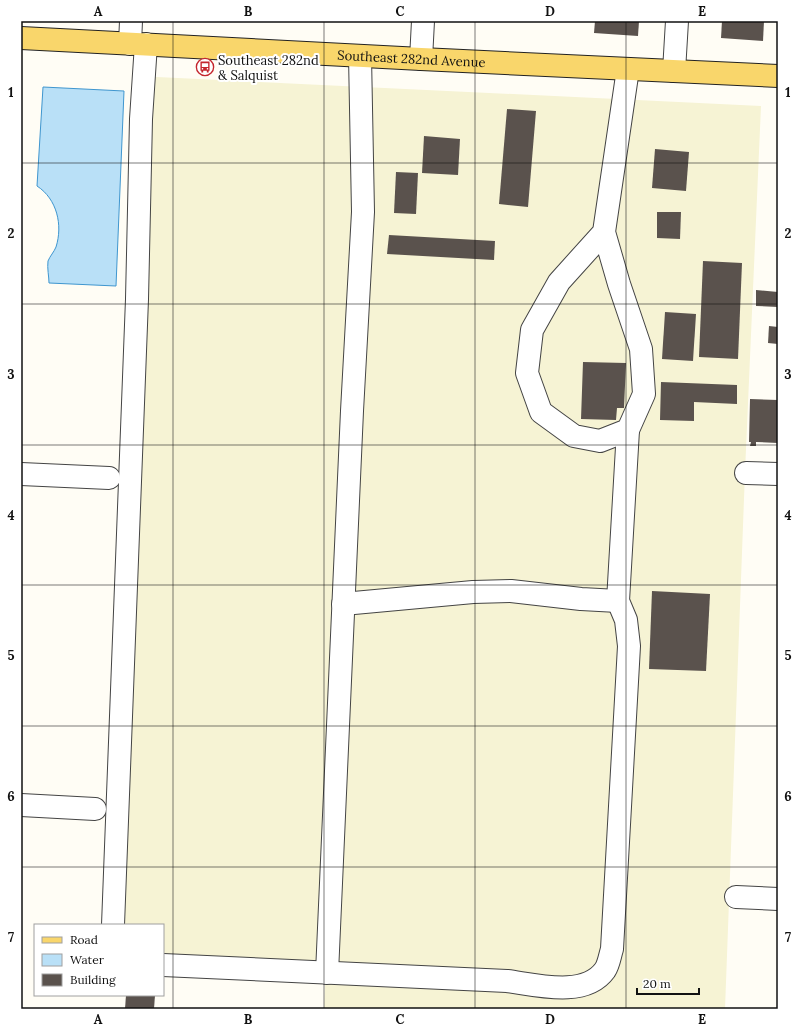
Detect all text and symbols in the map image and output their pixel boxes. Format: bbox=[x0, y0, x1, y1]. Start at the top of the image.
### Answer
text: A bbox=[94, 3, 103, 20]
text: B bbox=[244, 3, 253, 20]
text: C bbox=[396, 3, 405, 20]
text: D bbox=[545, 3, 555, 20]
text: E bbox=[698, 3, 706, 20]
street label: Southeast 282nd Avenue bbox=[337, 46, 486, 71]
place label: Southeast 282nd & Salquist bbox=[218, 52, 319, 84]
bus stop icon: Southeast 282nd & Salquist bbox=[195, 57, 215, 77]
text: 1 bbox=[8, 84, 14, 101]
text: 1 bbox=[785, 84, 791, 101]
text: 2 bbox=[8, 225, 15, 242]
text: 2 bbox=[785, 225, 792, 242]
text: 3 bbox=[7, 366, 15, 383]
text: 3 bbox=[784, 366, 792, 383]
text: 4 bbox=[7, 507, 15, 524]
text: 4 bbox=[784, 507, 792, 524]
text: 5 bbox=[7, 647, 15, 664]
text: 5 bbox=[784, 647, 792, 664]
text: 6 bbox=[7, 788, 15, 805]
text: 6 bbox=[784, 788, 792, 805]
legend bbox=[34, 924, 164, 996]
text: 7 bbox=[8, 929, 14, 946]
text: 7 bbox=[785, 929, 791, 946]
text: Road bbox=[70, 932, 98, 947]
text: Water bbox=[70, 952, 105, 967]
scale bar bbox=[637, 970, 699, 996]
text: Building bbox=[70, 972, 116, 987]
text: 20 m bbox=[643, 976, 671, 991]
text: A bbox=[94, 1011, 103, 1028]
text: B bbox=[244, 1011, 253, 1028]
text: C bbox=[396, 1011, 405, 1028]
text: D bbox=[545, 1011, 555, 1028]
text: E bbox=[698, 1011, 706, 1028]

